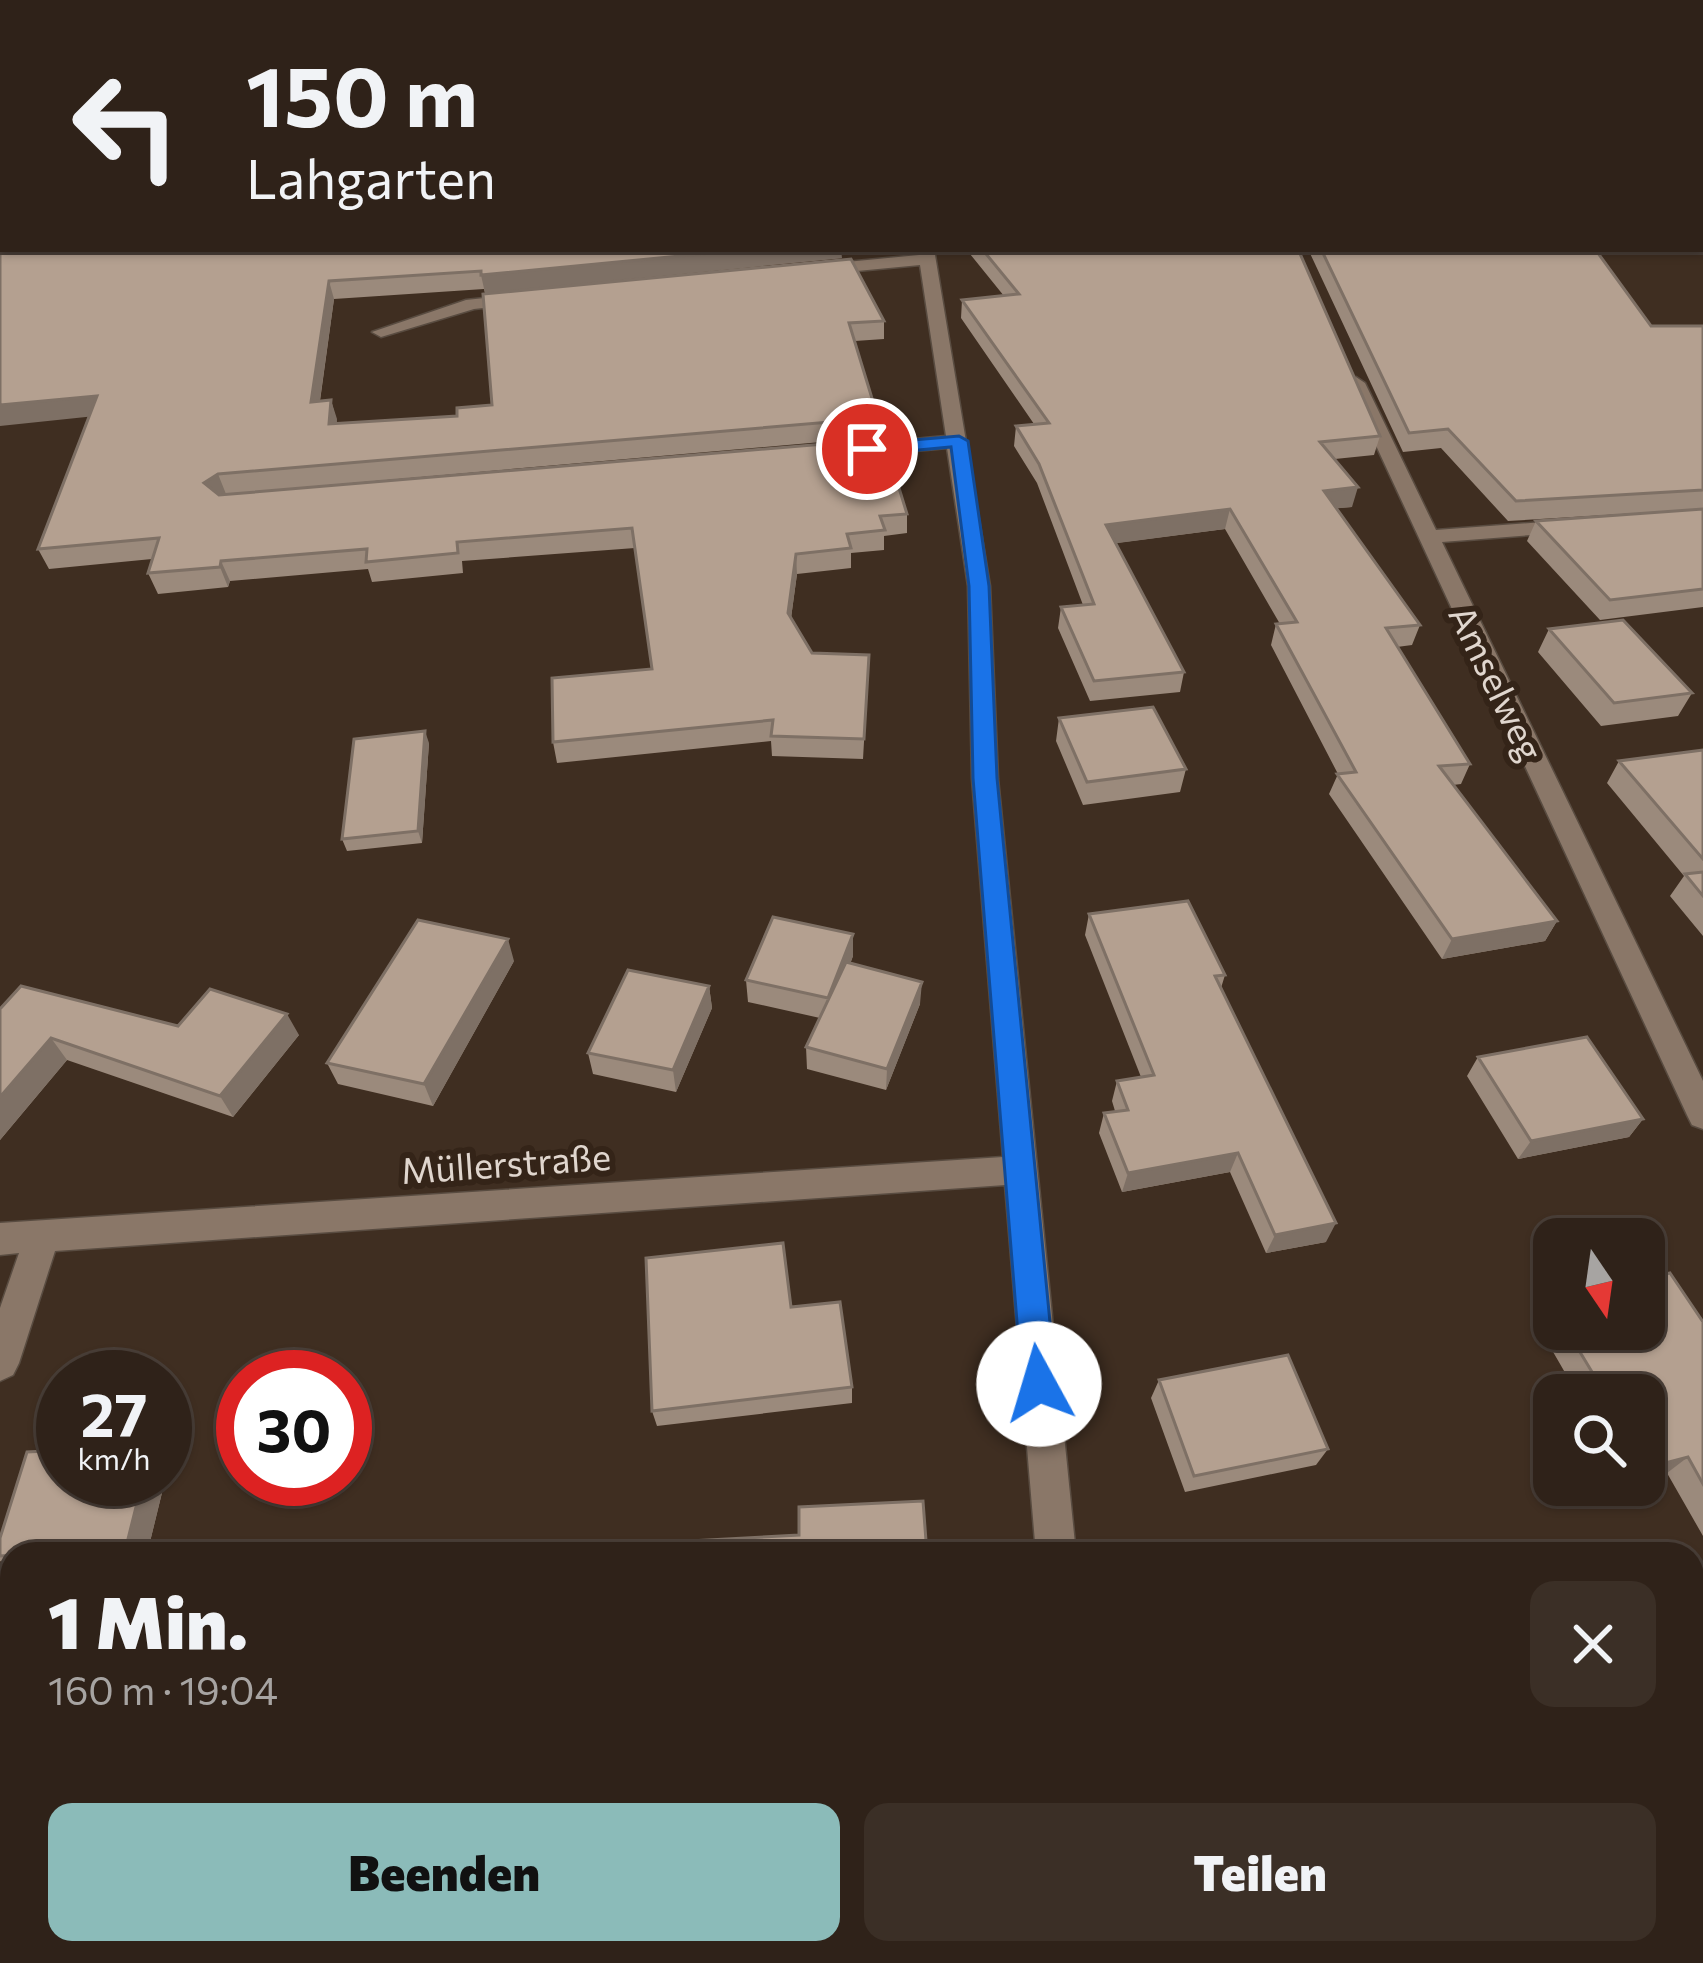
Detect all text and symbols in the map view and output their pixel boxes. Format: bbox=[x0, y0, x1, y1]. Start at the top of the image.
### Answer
text: 150 m bbox=[246, 42, 478, 144]
icon: left bbox=[48, 48, 204, 204]
text: Lahgarten bbox=[246, 144, 496, 210]
pin bbox=[816, 398, 918, 500]
icon: arrive bbox=[834, 416, 900, 482]
street label: Amselweg bbox=[1441, 597, 1554, 767]
street label: Müllerstraße bbox=[399, 1133, 612, 1191]
north arrow bbox=[1533, 1218, 1665, 1350]
map controls bbox=[1533, 1218, 1665, 1506]
position arrow bbox=[976, 1321, 1102, 1447]
speed limit sign: 30 bbox=[216, 1350, 372, 1506]
button: search bbox=[1533, 1374, 1665, 1506]
text: 27 bbox=[81, 1376, 147, 1449]
text: km/h bbox=[78, 1439, 150, 1476]
text: 1 Min. bbox=[48, 1576, 248, 1664]
button: close bbox=[1530, 1581, 1656, 1707]
text: 160 m · 19:04 bbox=[48, 1665, 278, 1713]
button: Beenden bbox=[48, 1803, 840, 1941]
button: Teilen bbox=[864, 1803, 1656, 1941]

